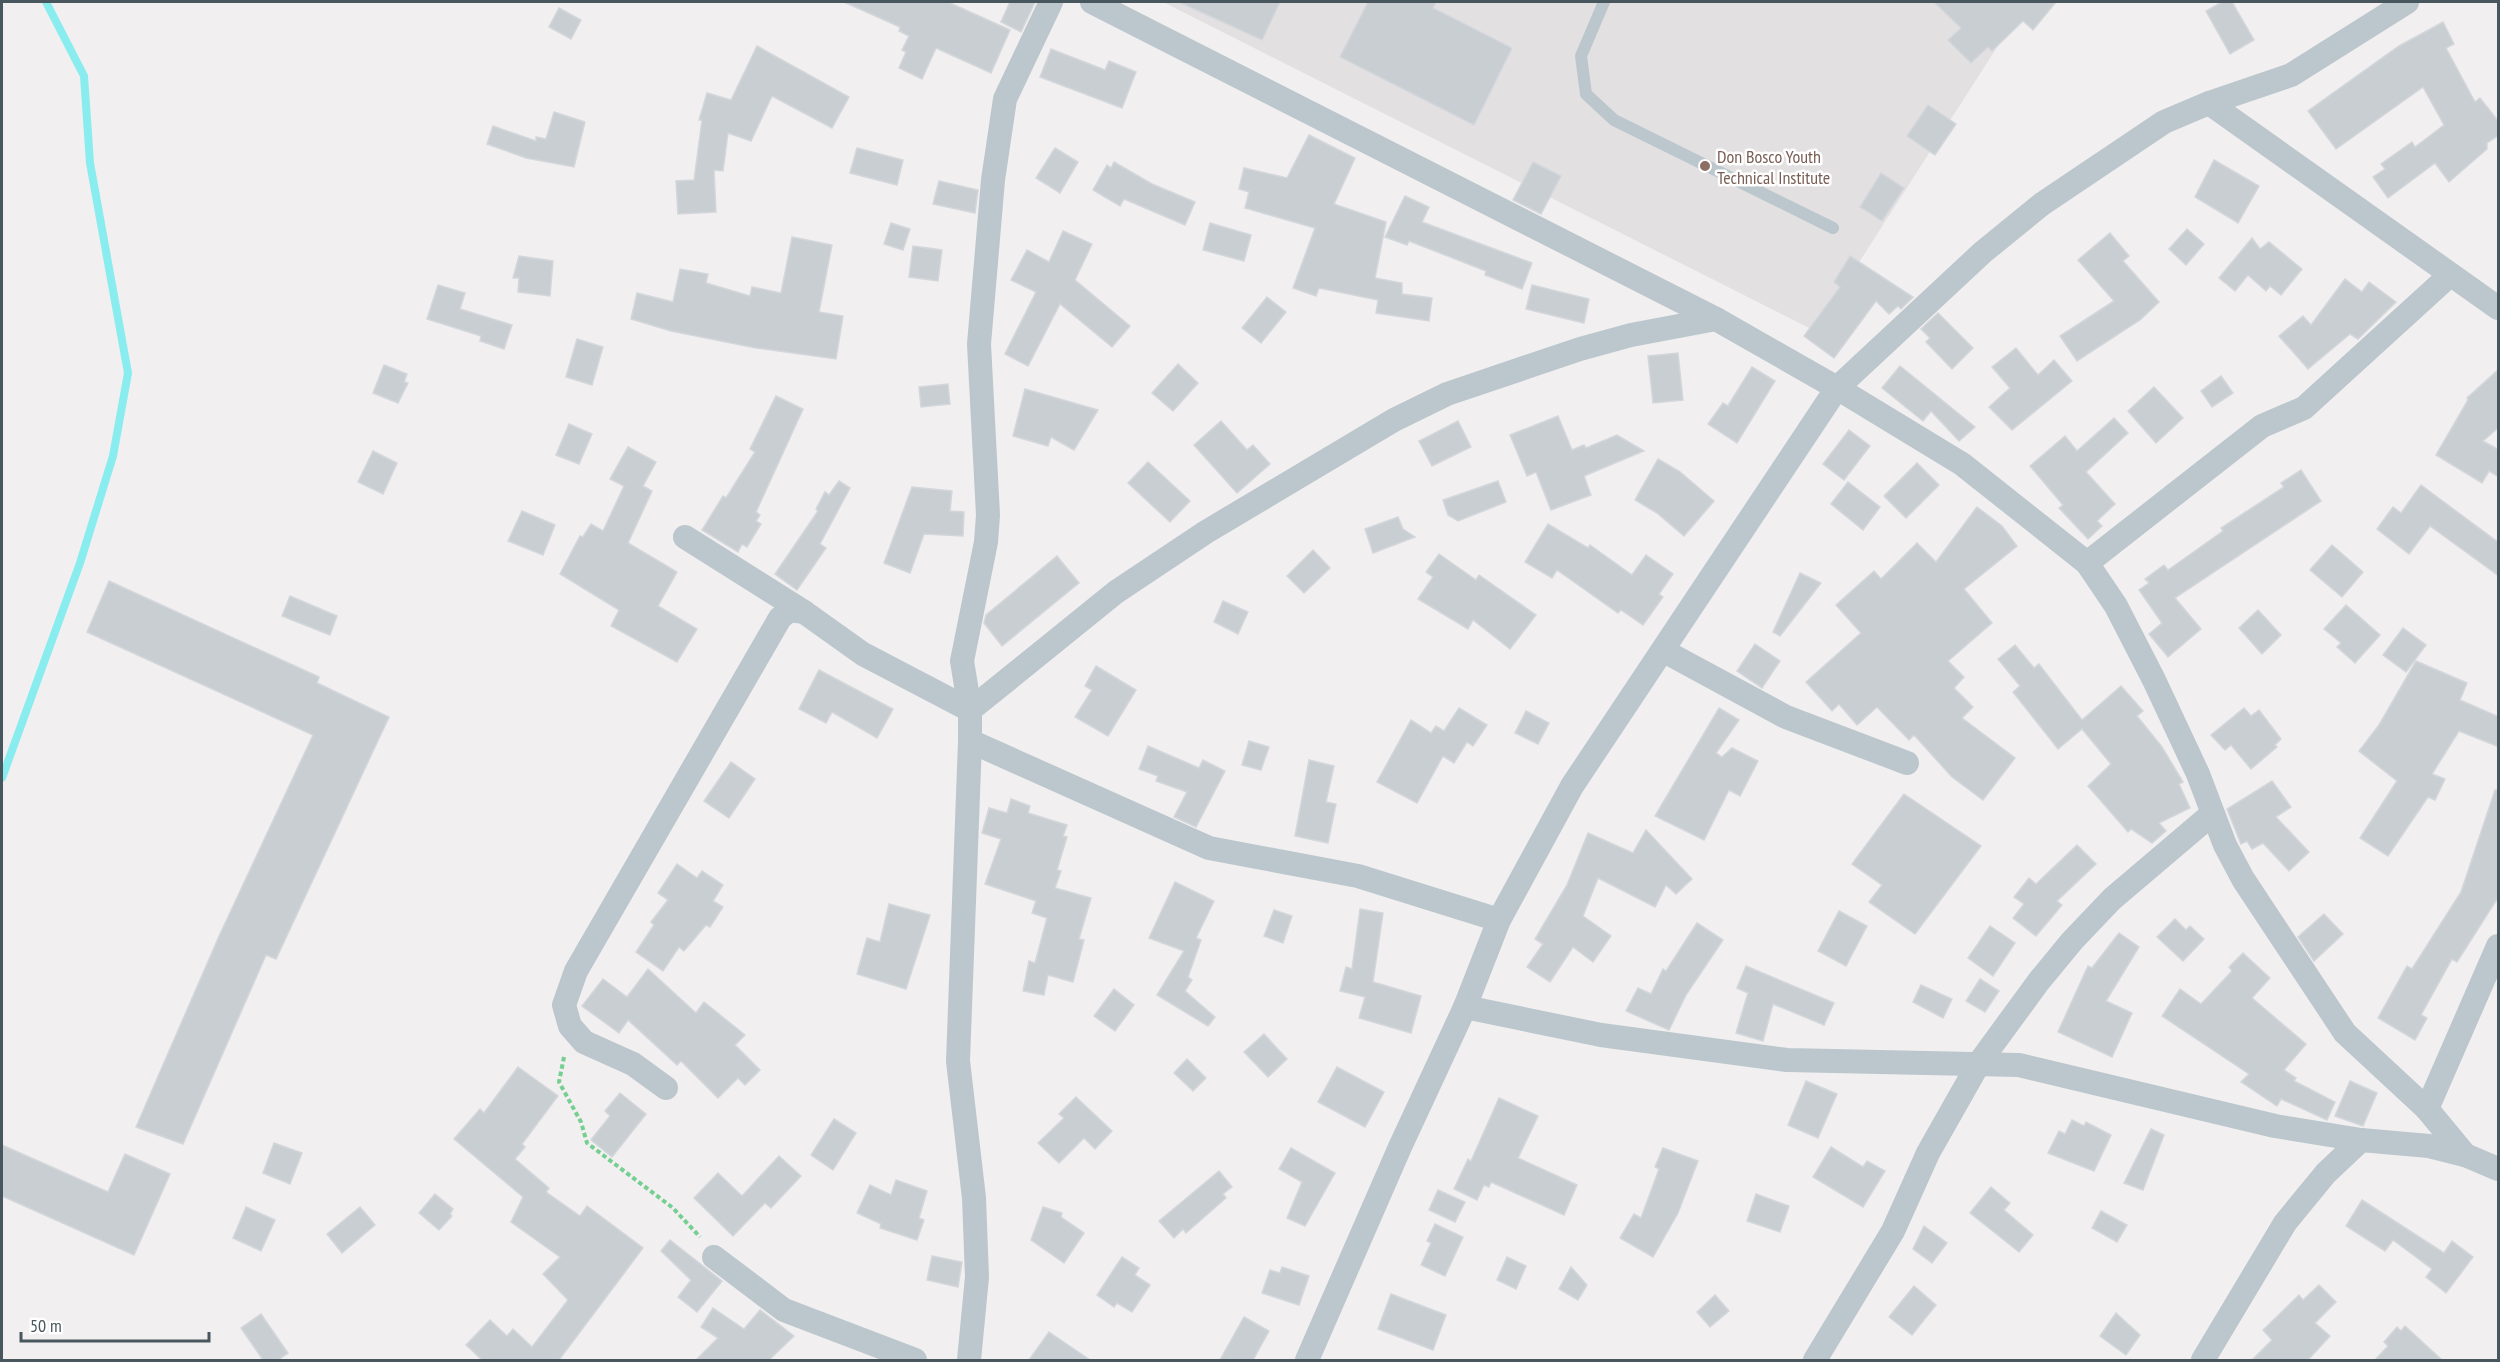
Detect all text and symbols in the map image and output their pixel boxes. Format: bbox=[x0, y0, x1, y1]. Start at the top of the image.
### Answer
place label: Don Bosco Youth Technical Institute bbox=[1717, 145, 1830, 189]
marker: Don Bosco Youth Technical Institute bbox=[1698, 159, 1712, 173]
scale bar bbox=[21, 1305, 208, 1343]
text: 50 m bbox=[30, 1314, 62, 1337]

